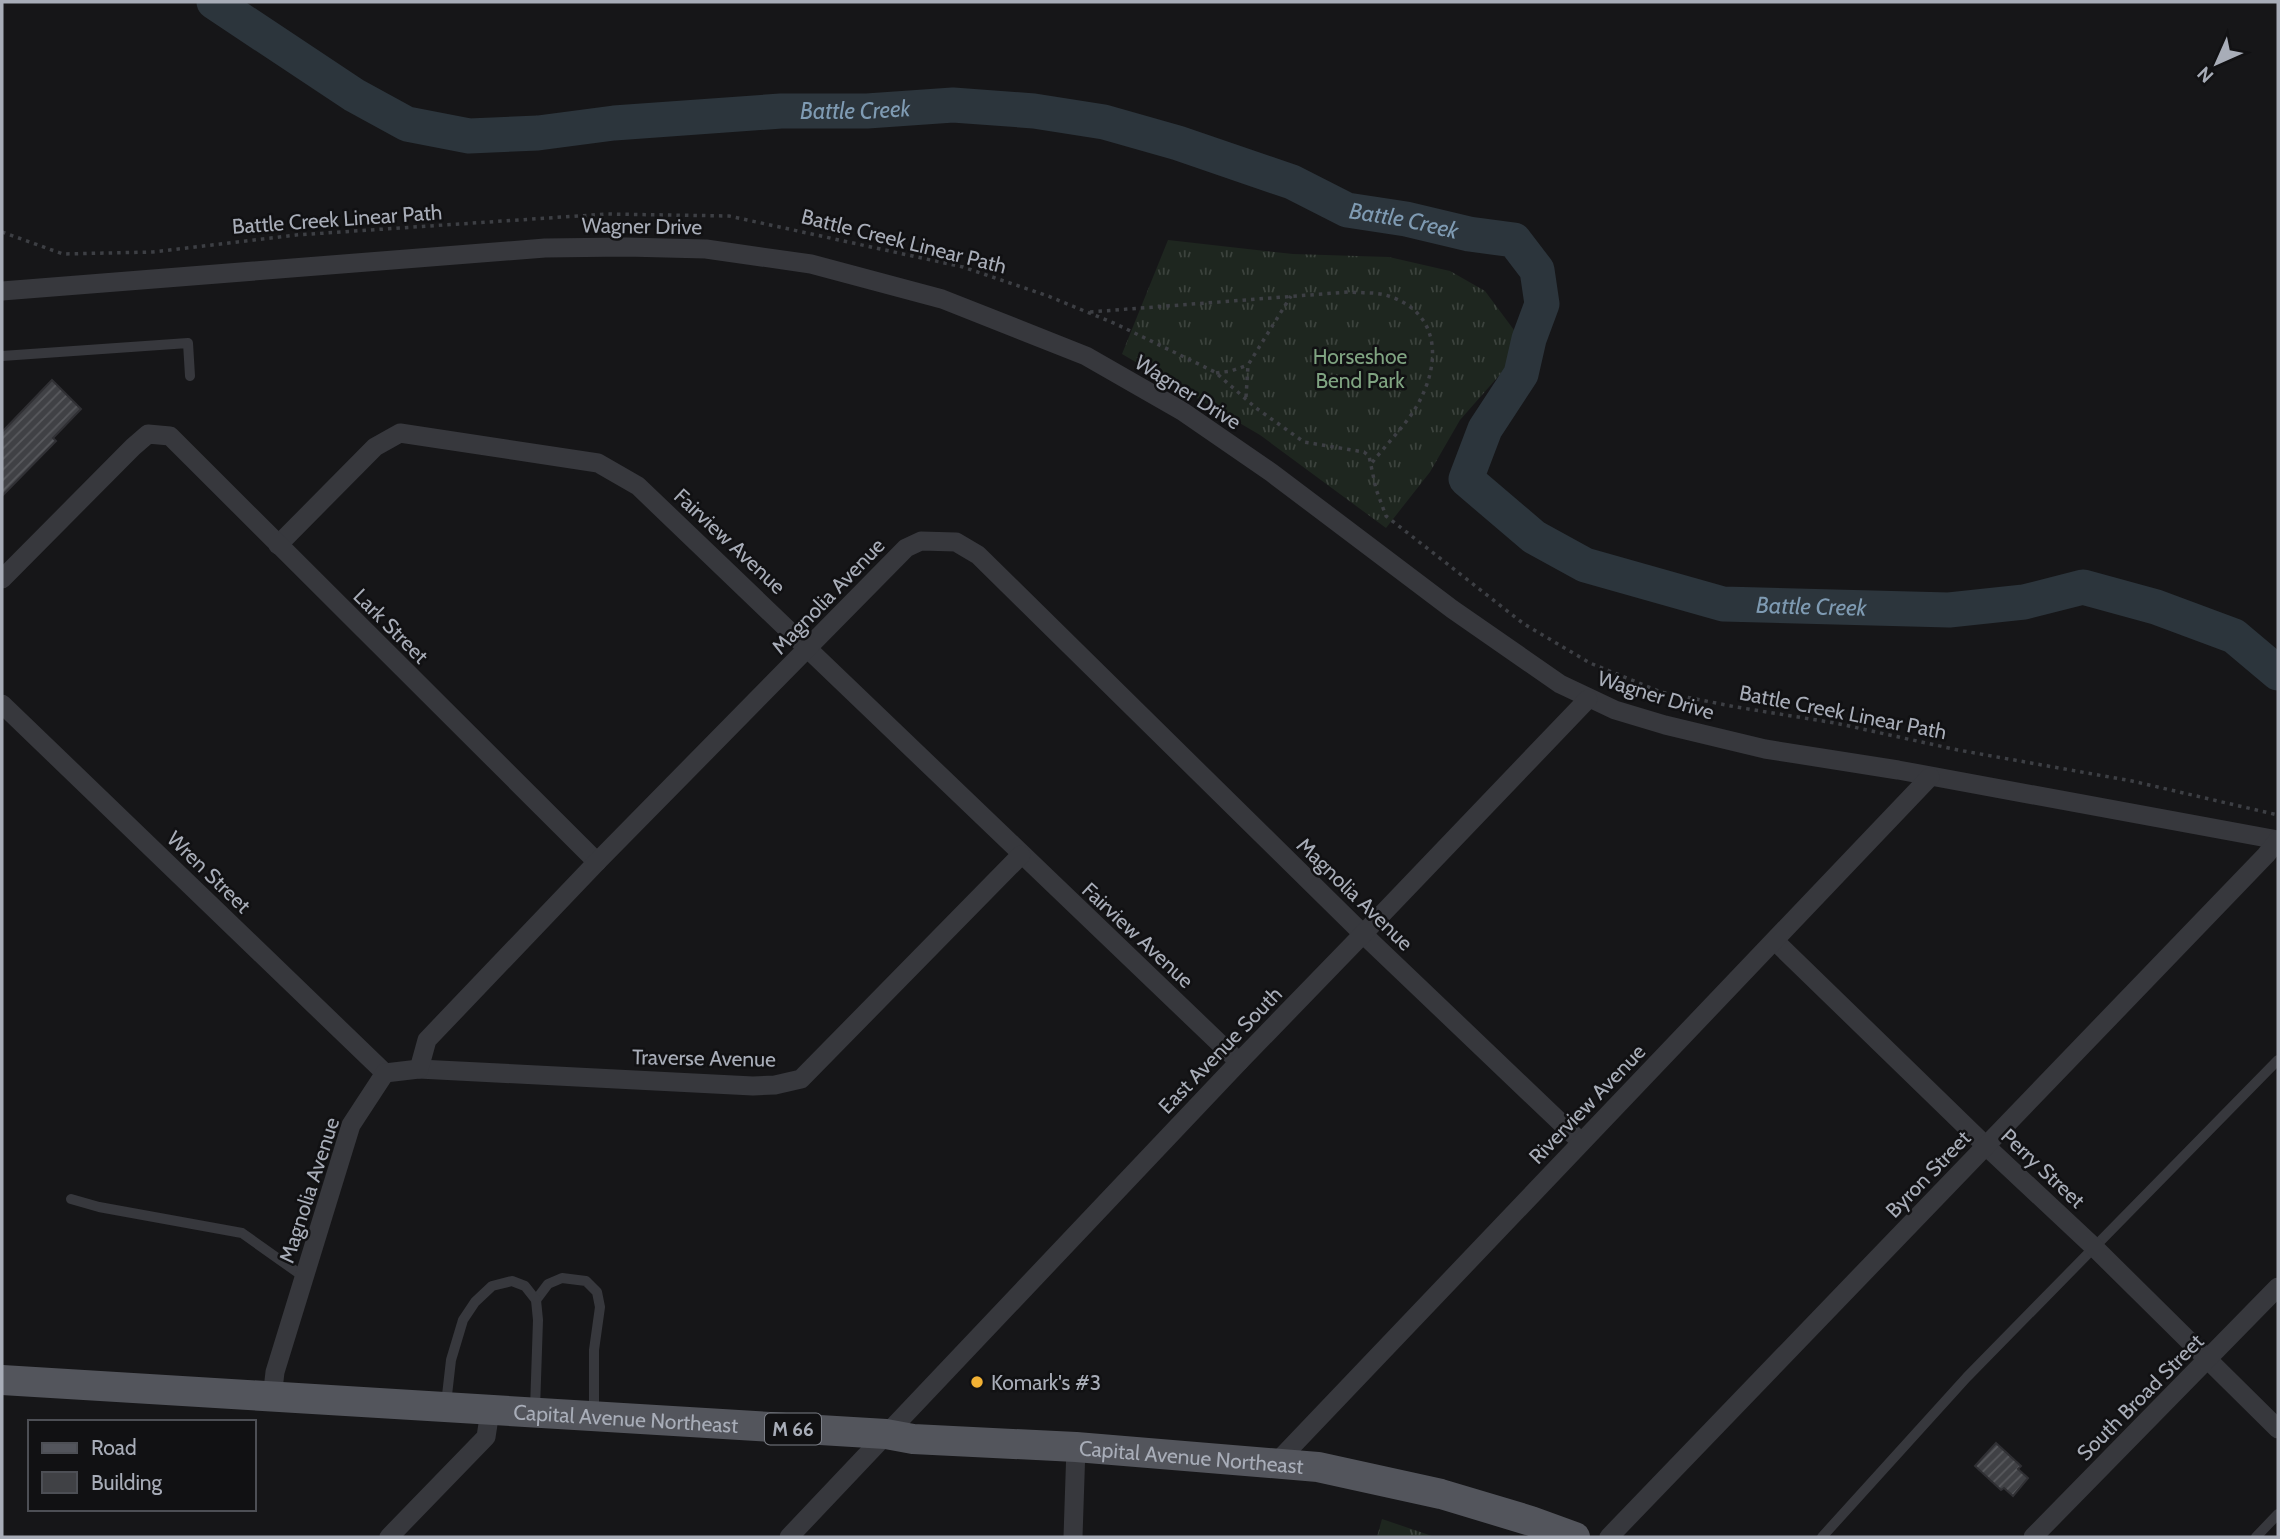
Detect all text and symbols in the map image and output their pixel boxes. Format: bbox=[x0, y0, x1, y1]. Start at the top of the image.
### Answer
north arrow bbox=[2182, 28, 2252, 98]
text: N bbox=[2192, 62, 2218, 88]
water label: Battle Creek bbox=[800, 94, 913, 125]
water label: Battle Creek bbox=[1347, 197, 1462, 245]
street label: Battle Creek Linear Path bbox=[231, 199, 443, 239]
street label: Battle Creek Linear Path bbox=[799, 203, 1009, 279]
street label: Wagner Drive bbox=[582, 212, 703, 240]
park label: Horseshoe Bend Park bbox=[1313, 344, 1408, 393]
street label: Wagner Drive bbox=[1130, 349, 1246, 435]
street label: Fairview Avenue bbox=[669, 483, 791, 599]
street label: Magnolia Avenue bbox=[766, 533, 890, 659]
street label: Lark Street bbox=[348, 583, 434, 669]
water label: Battle Creek bbox=[1756, 591, 1868, 622]
street label: Wagner Drive bbox=[1595, 665, 1718, 725]
street label: Battle Creek Linear Path bbox=[1737, 680, 1949, 744]
street label: Wren Street bbox=[162, 826, 256, 918]
street label: Magnolia Avenue bbox=[1292, 832, 1418, 956]
street label: Fairview Avenue bbox=[1077, 877, 1199, 993]
street label: East Avenue South bbox=[1153, 981, 1287, 1119]
street label: Riverview Avenue bbox=[1524, 1039, 1651, 1169]
street label: Traverse Avenue bbox=[632, 1044, 776, 1072]
street label: Magnolia Avenue bbox=[274, 1114, 344, 1266]
street label: Perry Street bbox=[1996, 1123, 2090, 1213]
street label: Byron Street bbox=[1880, 1125, 1976, 1223]
street label: South Broad Street bbox=[2071, 1328, 2209, 1466]
place label: Komark's #3 bbox=[991, 1370, 1101, 1395]
marker: Komark's #3 bbox=[969, 1374, 985, 1390]
street label: Capital Avenue Northeast bbox=[513, 1399, 739, 1437]
road number: M 66 bbox=[765, 1414, 821, 1444]
legend bbox=[28, 1420, 256, 1511]
text: Road bbox=[91, 1435, 137, 1460]
street label: Capital Avenue Northeast bbox=[1078, 1435, 1305, 1478]
text: Building bbox=[91, 1470, 163, 1495]

